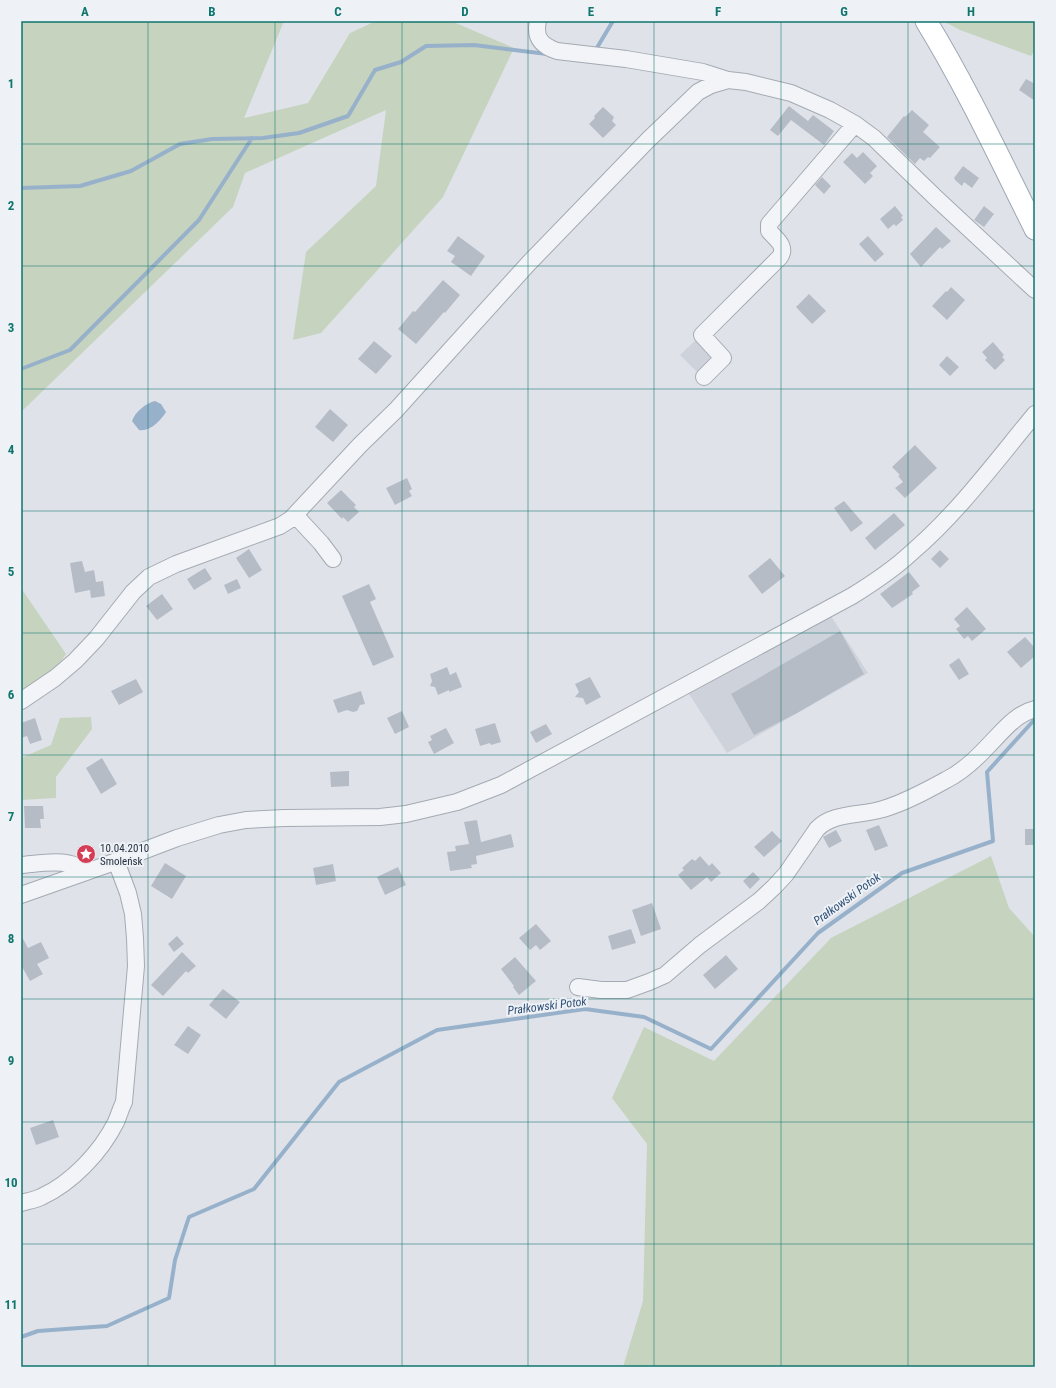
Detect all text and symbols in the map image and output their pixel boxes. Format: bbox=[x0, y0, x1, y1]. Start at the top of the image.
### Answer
text: A bbox=[81, 4, 89, 19]
text: B bbox=[208, 4, 216, 19]
text: C bbox=[334, 4, 342, 19]
text: D bbox=[461, 4, 469, 19]
text: E bbox=[588, 4, 595, 19]
text: F bbox=[715, 4, 721, 19]
text: G bbox=[840, 4, 848, 19]
text: H bbox=[967, 4, 975, 19]
text: 1 bbox=[8, 76, 14, 91]
text: 2 bbox=[8, 198, 15, 213]
text: 3 bbox=[8, 320, 14, 335]
text: 4 bbox=[8, 442, 15, 457]
text: 5 bbox=[8, 564, 15, 579]
text: 6 bbox=[8, 687, 15, 702]
text: 7 bbox=[8, 809, 15, 824]
place label: 10.04.2010 Smoleńsk bbox=[100, 842, 149, 868]
place icon: 10.04.2010 Smoleńsk bbox=[75, 843, 97, 865]
water label: Prałkowski Potok bbox=[811, 870, 884, 928]
text: 8 bbox=[8, 931, 14, 946]
water label: Prałkowski Potok bbox=[507, 994, 588, 1018]
text: 9 bbox=[8, 1053, 14, 1068]
text: 10 bbox=[4, 1175, 18, 1190]
text: 11 bbox=[4, 1297, 18, 1312]

